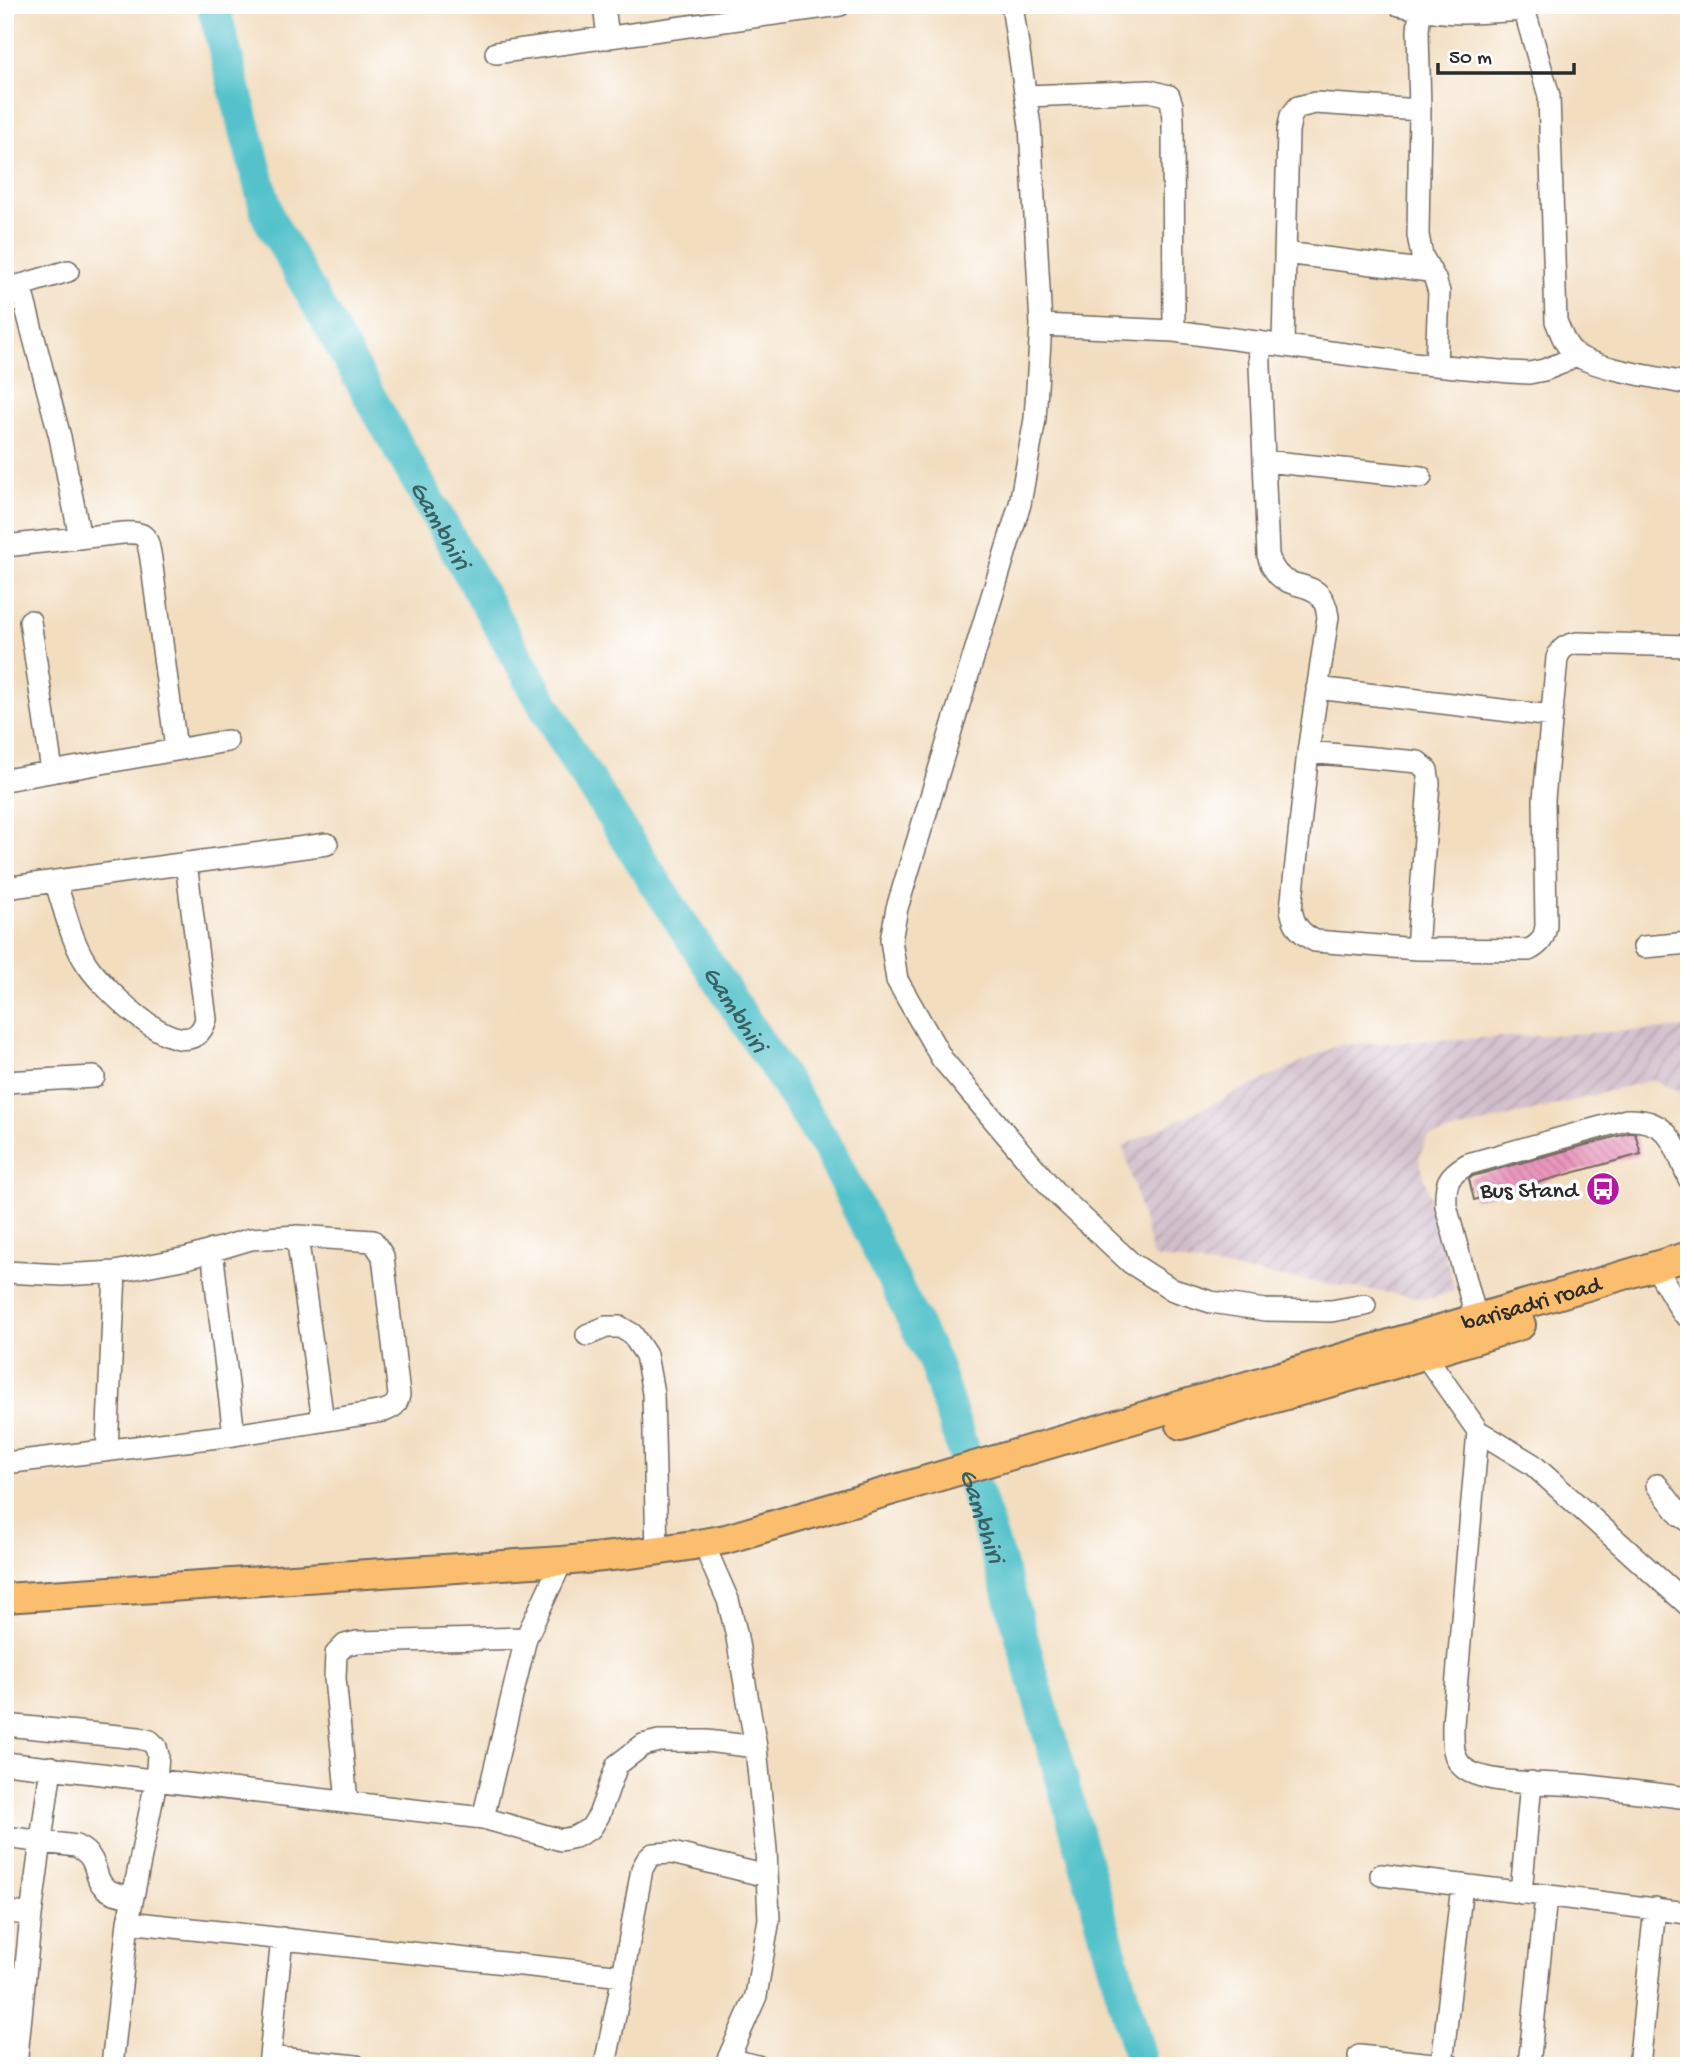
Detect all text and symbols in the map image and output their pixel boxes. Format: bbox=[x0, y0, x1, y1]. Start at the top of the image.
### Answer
scale bar bbox=[1438, 32, 1575, 76]
text: 50 m bbox=[1449, 47, 1492, 72]
water label: Gambhiri bbox=[400, 476, 477, 579]
water label: Gambhiri bbox=[693, 961, 774, 1063]
bus stop icon: Bus Stand bbox=[1584, 1170, 1622, 1208]
place label: Bus Stand bbox=[1479, 1178, 1580, 1207]
street label: barisadri road bbox=[1459, 1271, 1607, 1340]
water label: Gambhiri bbox=[950, 1466, 1010, 1571]

